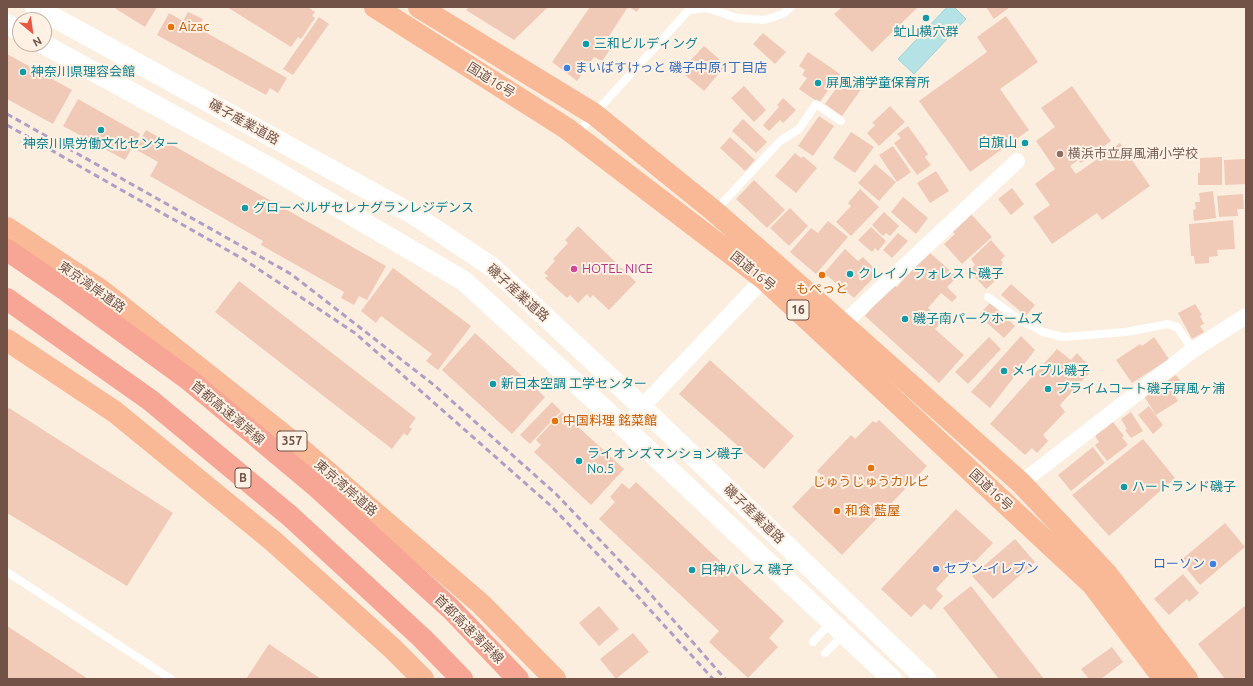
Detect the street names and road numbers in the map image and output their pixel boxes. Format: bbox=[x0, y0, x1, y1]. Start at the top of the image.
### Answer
street label: 国道16号 bbox=[464, 59, 518, 101]
street label: 磯子産業道路 bbox=[206, 96, 282, 148]
street label: 国道16号 bbox=[727, 248, 779, 294]
street label: 東京湾岸道路 bbox=[56, 258, 128, 316]
street label: 磯子産業道路 bbox=[484, 261, 552, 325]
road number: 16 bbox=[787, 300, 809, 320]
street label: 首都高速湾岸線 bbox=[188, 378, 268, 448]
road number: 357 bbox=[277, 431, 307, 451]
street label: 東京湾岸道路 bbox=[311, 457, 381, 519]
street label: 国道16号 bbox=[966, 466, 1016, 514]
road number: B bbox=[235, 468, 251, 488]
street label: 磯子産業道路 bbox=[721, 481, 787, 547]
street label: 首都高速湾岸線 bbox=[431, 591, 507, 667]

